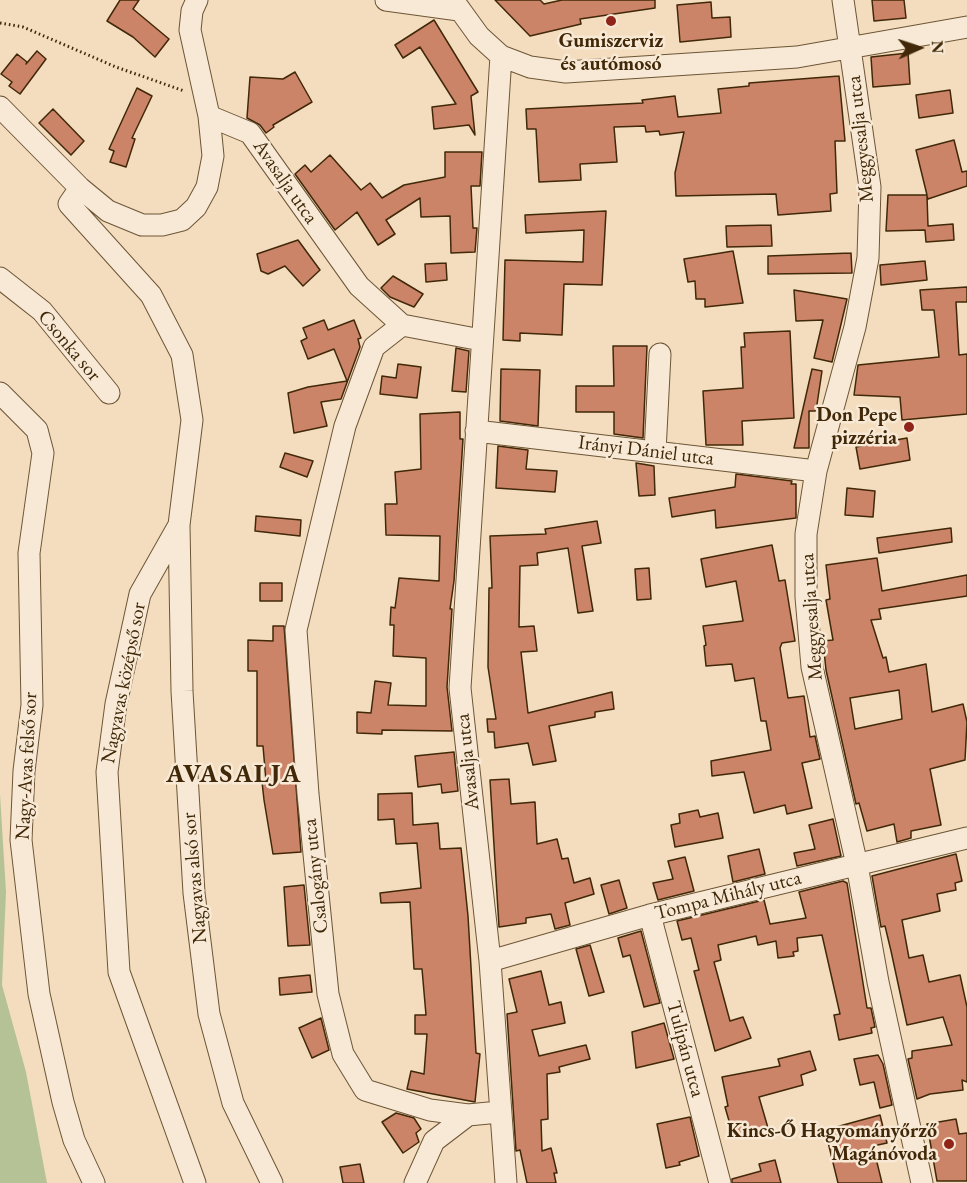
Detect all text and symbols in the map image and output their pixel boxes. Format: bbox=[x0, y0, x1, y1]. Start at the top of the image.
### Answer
marker: Gumiszerviz és autómosó bbox=[604, 14, 618, 28]
north arrow bbox=[889, 18, 949, 78]
place label: Gumiszerviz és autómosó bbox=[559, 30, 663, 77]
text: N bbox=[927, 40, 948, 54]
street label: Meggyesalja utca bbox=[842, 74, 880, 204]
street label: Avasalja utca bbox=[247, 135, 323, 229]
street label: Csonka sor bbox=[32, 306, 106, 386]
place label: Don Pepe pizzéria bbox=[816, 404, 897, 451]
marker: Don Pepe pizzéria bbox=[902, 420, 916, 434]
street label: Irányi Dániel utca bbox=[577, 431, 715, 471]
street label: Meggyesalja utca bbox=[796, 553, 828, 681]
street label: Nagyavas középső sor bbox=[97, 600, 151, 766]
street label: Nagy-Avas felső sor bbox=[11, 691, 43, 841]
street label: Avasalja utca bbox=[451, 712, 485, 812]
district label: AVASALJA bbox=[166, 759, 302, 791]
street label: Nagyavas alsó sor bbox=[177, 811, 213, 945]
street label: Csalogány utca bbox=[298, 817, 334, 935]
street label: Tompa Mihály utca bbox=[652, 866, 804, 926]
street label: Tulipán utca bbox=[661, 998, 709, 1100]
place label: Kincs-Ő Hagyományőrző Magánóvoda bbox=[727, 1120, 937, 1167]
marker: Kincs-Ő Hagyományőrző Magánóvoda bbox=[942, 1137, 956, 1151]

